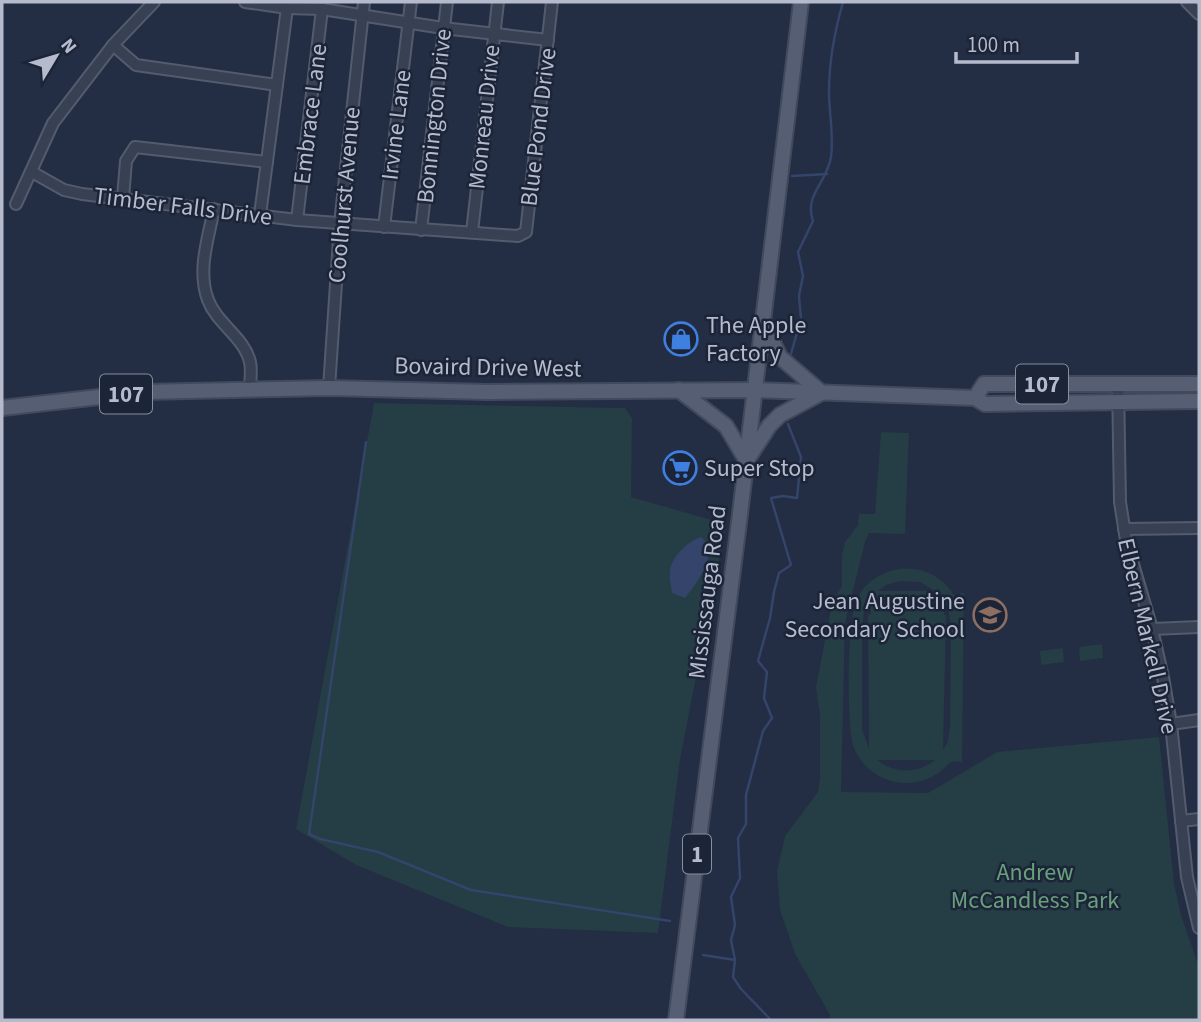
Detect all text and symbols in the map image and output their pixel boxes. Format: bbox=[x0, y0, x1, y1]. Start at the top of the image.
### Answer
north arrow bbox=[21, 21, 91, 91]
scale bar bbox=[956, 21, 1077, 65]
street label: Bonnington Drive bbox=[408, 27, 461, 205]
text: 100 m bbox=[967, 30, 1020, 60]
text: N bbox=[54, 33, 83, 60]
street label: Embrace Lane bbox=[284, 42, 336, 186]
street label: Monreau Drive bbox=[460, 43, 509, 191]
street label: Blue Pond Drive bbox=[511, 46, 566, 208]
street label: Irvine Lane bbox=[372, 68, 421, 182]
street label: Coolhurst Avenue bbox=[319, 106, 370, 285]
street label: Timber Falls Drive bbox=[92, 178, 274, 235]
place label: The Apple Factory bbox=[706, 308, 806, 371]
shop icon: The Apple Factory bbox=[662, 320, 700, 358]
street label: Bovaird Drive West bbox=[394, 348, 582, 387]
road number: 107 bbox=[1016, 364, 1068, 404]
road number: 107 bbox=[100, 374, 152, 414]
supermarket icon: Super Stop bbox=[661, 449, 699, 487]
place label: Super Stop bbox=[704, 451, 815, 486]
street label: Mississauga Road bbox=[679, 503, 736, 681]
street label: Elbern Markell Drive bbox=[1108, 535, 1187, 738]
place label: Jean Augustine Secondary School bbox=[784, 584, 965, 647]
school or university icon: Jean Augustine Secondary School bbox=[971, 596, 1009, 634]
road number: 1 bbox=[683, 834, 711, 874]
park label: Andrew McCandless Park bbox=[951, 855, 1119, 918]

